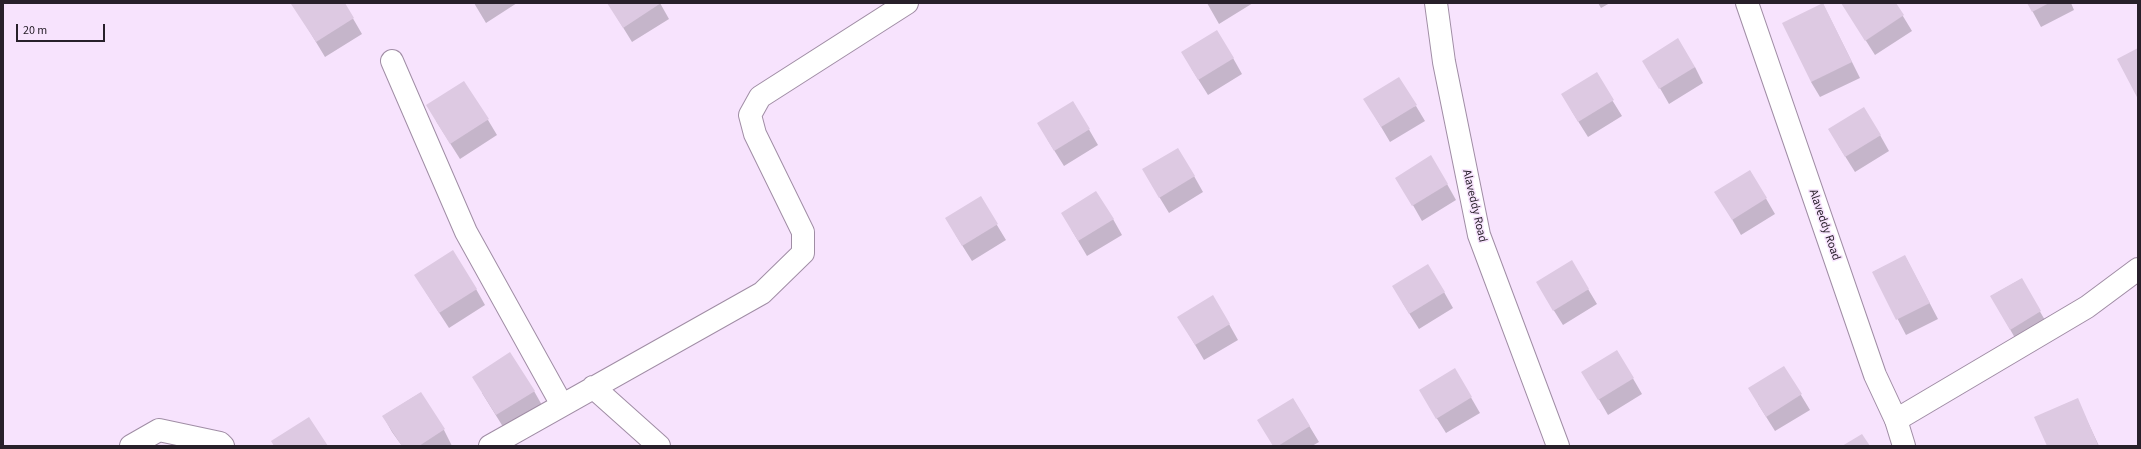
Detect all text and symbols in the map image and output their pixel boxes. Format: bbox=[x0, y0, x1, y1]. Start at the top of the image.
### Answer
scale bar bbox=[18, 16, 107, 42]
text: 20 m bbox=[23, 22, 47, 39]
street label: Alaveddy Road bbox=[1459, 168, 1489, 244]
street label: Alaveddy Road bbox=[1805, 188, 1843, 262]

